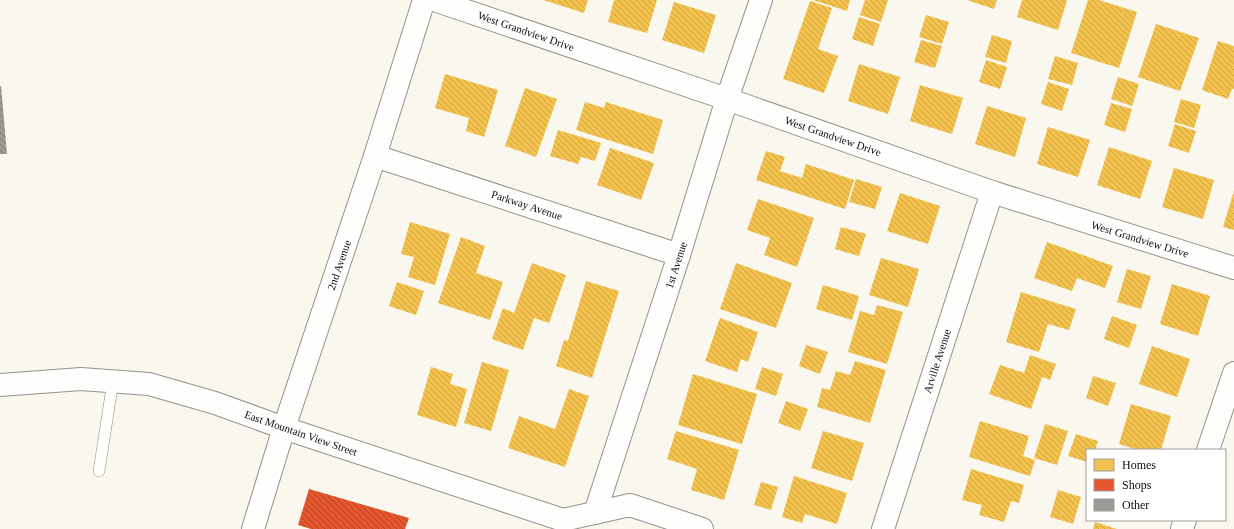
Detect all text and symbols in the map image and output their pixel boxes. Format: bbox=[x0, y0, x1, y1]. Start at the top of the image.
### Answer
street label: West Grandview Drive bbox=[476, 9, 576, 53]
street label: West Grandview Drive bbox=[783, 114, 883, 158]
street label: Parkway Avenue bbox=[490, 188, 564, 222]
street label: West Grandview Drive bbox=[1090, 218, 1190, 260]
street label: 2nd Avenue bbox=[325, 238, 353, 292]
street label: 1st Avenue bbox=[663, 240, 689, 290]
street label: Arville Avenue bbox=[921, 327, 953, 395]
street label: East Mountain View Street bbox=[243, 408, 359, 458]
legend bbox=[1086, 449, 1226, 521]
text: Homes bbox=[1122, 458, 1156, 472]
text: Shops bbox=[1122, 478, 1152, 492]
text: Other bbox=[1122, 498, 1149, 512]

